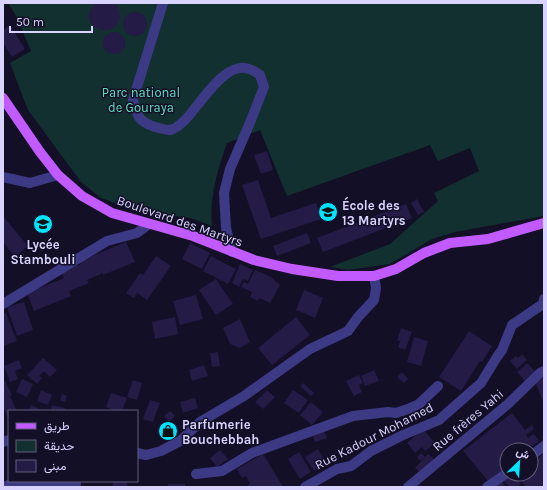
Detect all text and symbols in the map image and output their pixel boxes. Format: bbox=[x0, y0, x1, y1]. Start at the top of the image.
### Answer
scale bar bbox=[10, 8, 92, 34]
text: 50 m bbox=[16, 15, 44, 29]
park label: Parc national de Gouraya bbox=[102, 85, 180, 115]
street label: Boulevard des Martyrs bbox=[115, 192, 245, 250]
place label: École des 13 Martyrs bbox=[342, 196, 406, 228]
school or university icon: École des 13 Martyrs bbox=[317, 201, 339, 223]
school or university icon: Lycée Stambouli bbox=[32, 213, 54, 235]
place label: Lycée Stambouli bbox=[10, 237, 76, 267]
street label: Rue frères Yahi bbox=[429, 386, 507, 454]
street label: Rue Kadour Mohamed bbox=[312, 400, 436, 472]
legend bbox=[8, 410, 138, 482]
place label: Parfumerie Bouchebbah bbox=[182, 417, 259, 447]
text: طريق bbox=[44, 419, 70, 434]
shop icon: Parfumerie Bouchebbah bbox=[157, 420, 179, 442]
text: حديقة bbox=[44, 439, 74, 453]
north arrow bbox=[499, 442, 539, 482]
text: ش bbox=[514, 445, 532, 462]
text: مبنى bbox=[44, 459, 66, 474]

